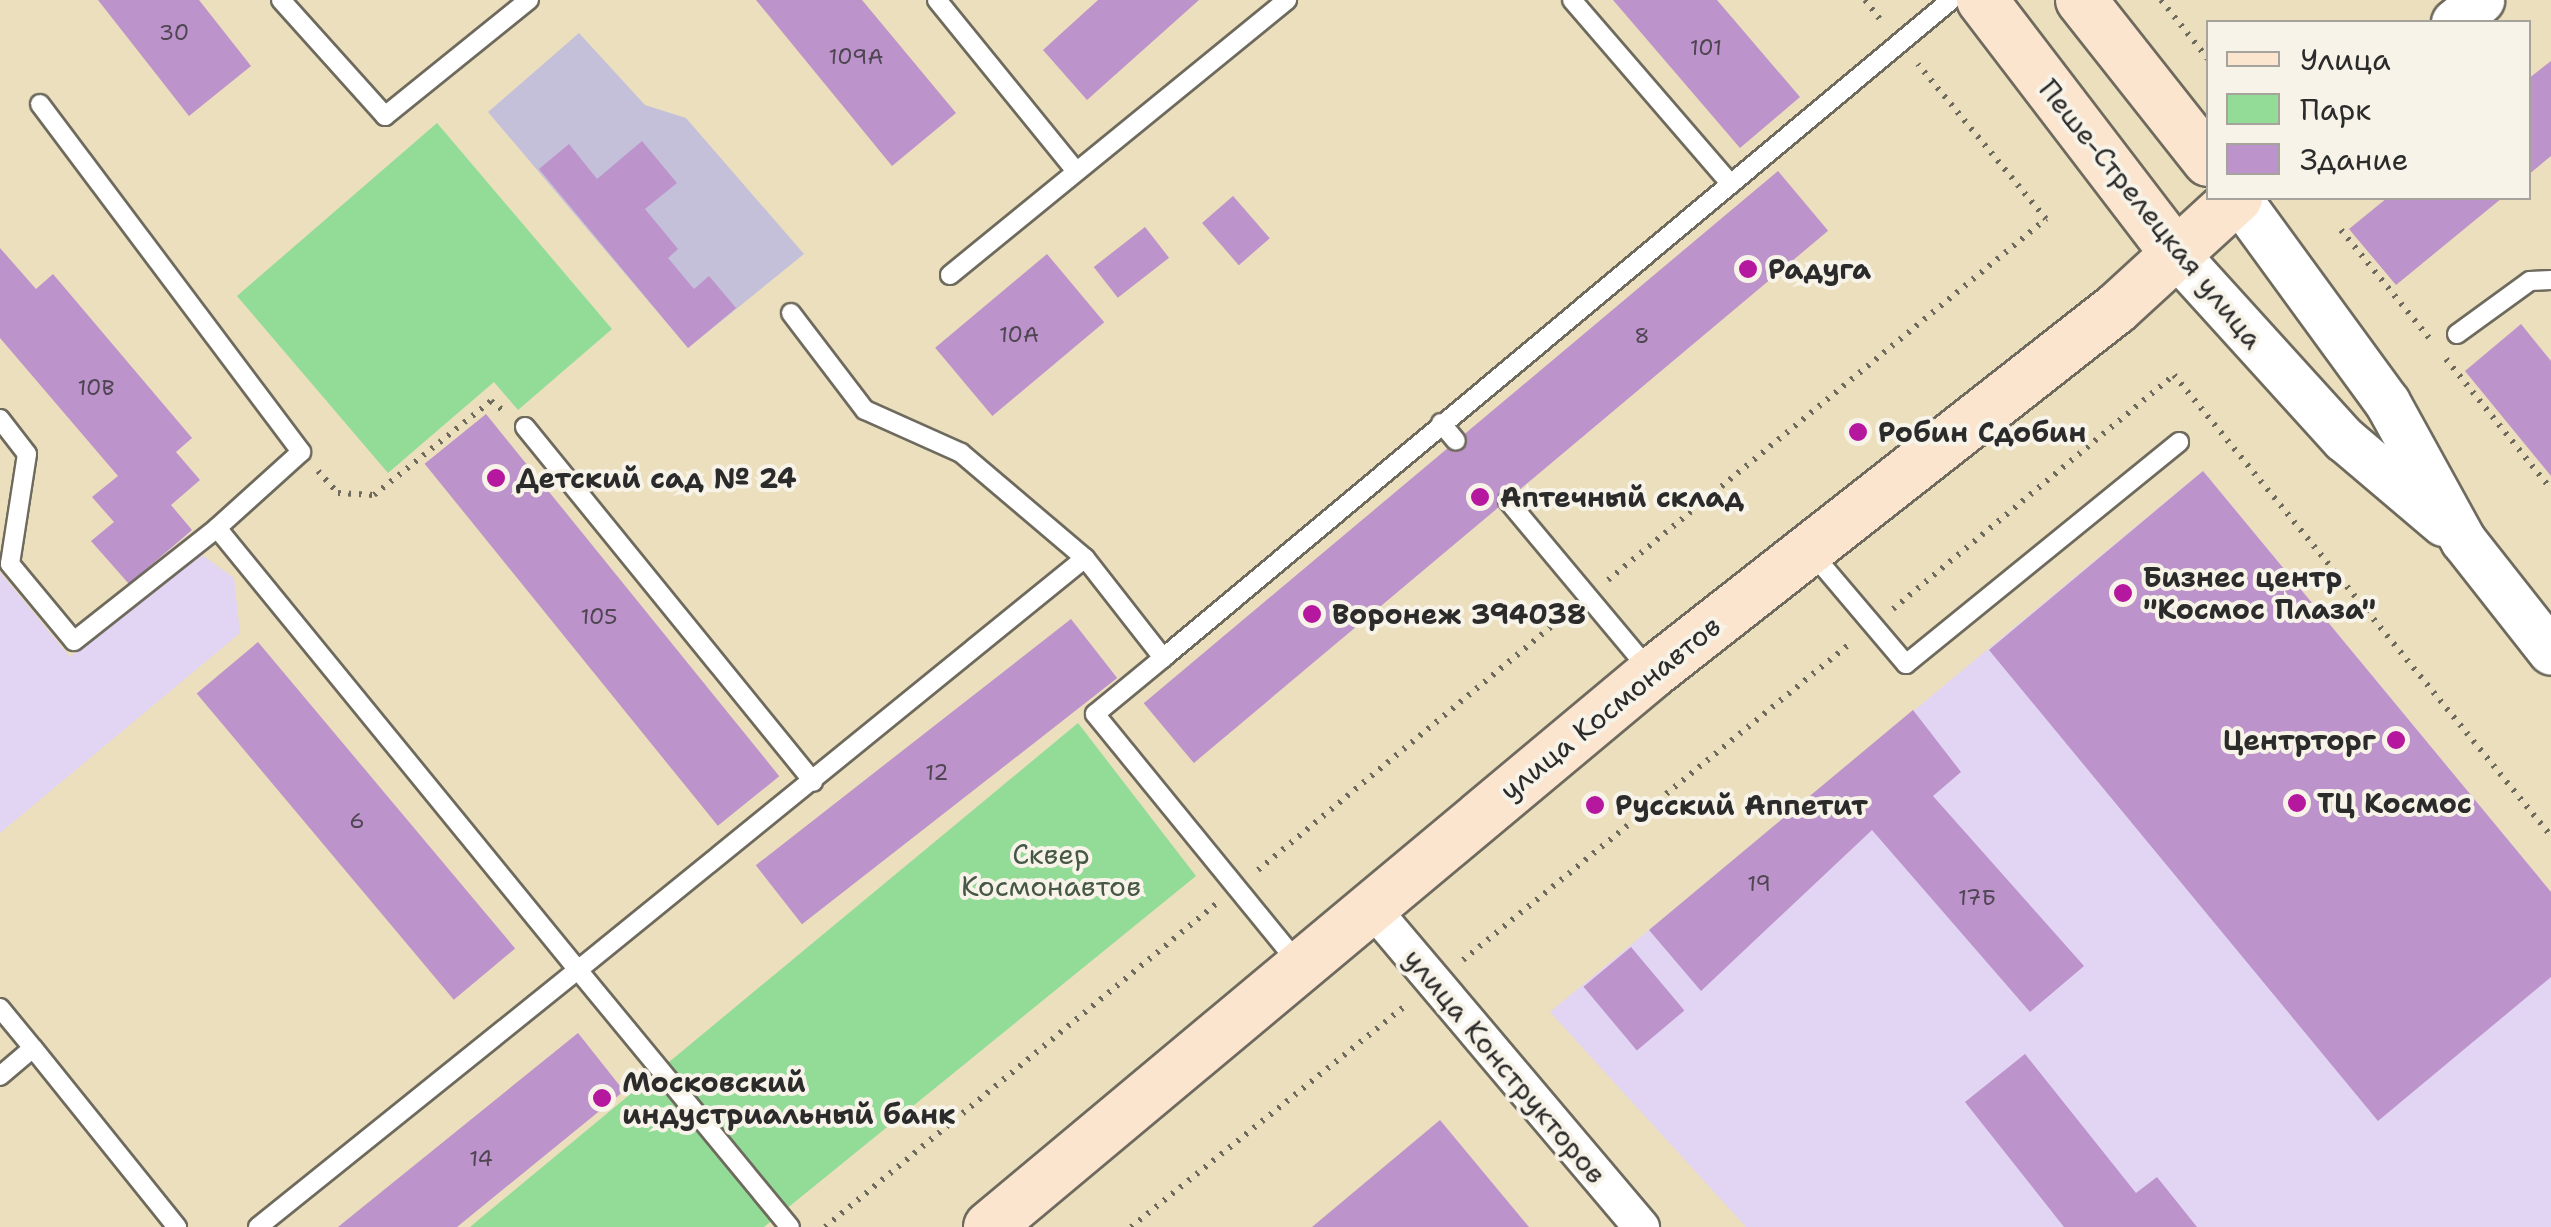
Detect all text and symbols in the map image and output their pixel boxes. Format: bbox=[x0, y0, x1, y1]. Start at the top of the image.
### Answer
house number: 30 bbox=[159, 20, 189, 46]
legend bbox=[2206, 20, 2531, 200]
house number: 101 bbox=[1690, 35, 1722, 61]
text: Улица bbox=[2300, 39, 2391, 80]
house number: 109А bbox=[829, 44, 883, 70]
street label: Пеше-Стрелецкая улица bbox=[2032, 73, 2270, 355]
text: Парк bbox=[2300, 89, 2371, 130]
text: Здание bbox=[2300, 139, 2409, 180]
place label: Радуга bbox=[1768, 252, 1871, 286]
marker: Радуга bbox=[1737, 258, 1759, 280]
house number: 10А bbox=[999, 322, 1039, 348]
house number: 8 bbox=[1634, 323, 1650, 349]
house number: 10В bbox=[78, 375, 114, 401]
place label: Робин Сдобин bbox=[1878, 415, 2086, 449]
marker: Робин Сдобин bbox=[1847, 421, 1869, 443]
place label: Детский сад № 24 bbox=[516, 461, 797, 495]
marker: Детский сад № 24 bbox=[485, 467, 507, 489]
place label: Аптечный склад bbox=[1500, 480, 1744, 514]
marker: Аптечный склад bbox=[1469, 486, 1491, 508]
place label: Бизнес центр "Космос Плаза" bbox=[2143, 560, 2376, 626]
marker: Бизнес центр "Космос Плаза" bbox=[2112, 582, 2134, 604]
place label: Воронеж 394038 bbox=[1332, 597, 1586, 631]
marker: Воронеж 394038 bbox=[1301, 603, 1323, 625]
house number: 105 bbox=[580, 604, 618, 630]
street label: улица Космонавтов bbox=[1493, 609, 1727, 807]
place label: Центрторг bbox=[2223, 723, 2376, 757]
marker: Центрторг bbox=[2385, 729, 2407, 751]
house number: 12 bbox=[925, 760, 949, 786]
place label: ТЦ Космос bbox=[2317, 786, 2472, 820]
place label: Русский Аппетит bbox=[1615, 788, 1868, 822]
marker: ТЦ Космос bbox=[2286, 792, 2308, 814]
marker: Русский Аппетит bbox=[1584, 794, 1606, 816]
house number: 6 bbox=[349, 808, 365, 834]
park label: Сквер Космонавтов bbox=[961, 837, 1141, 903]
house number: 19 bbox=[1747, 871, 1771, 897]
house number: 17Б bbox=[1958, 885, 1996, 911]
street label: улица Конструкторов bbox=[1397, 942, 1613, 1190]
place label: Московский индустриальный банк bbox=[622, 1065, 956, 1131]
marker: Московский индустриальный банк bbox=[591, 1087, 613, 1109]
house number: 14 bbox=[469, 1146, 493, 1172]

